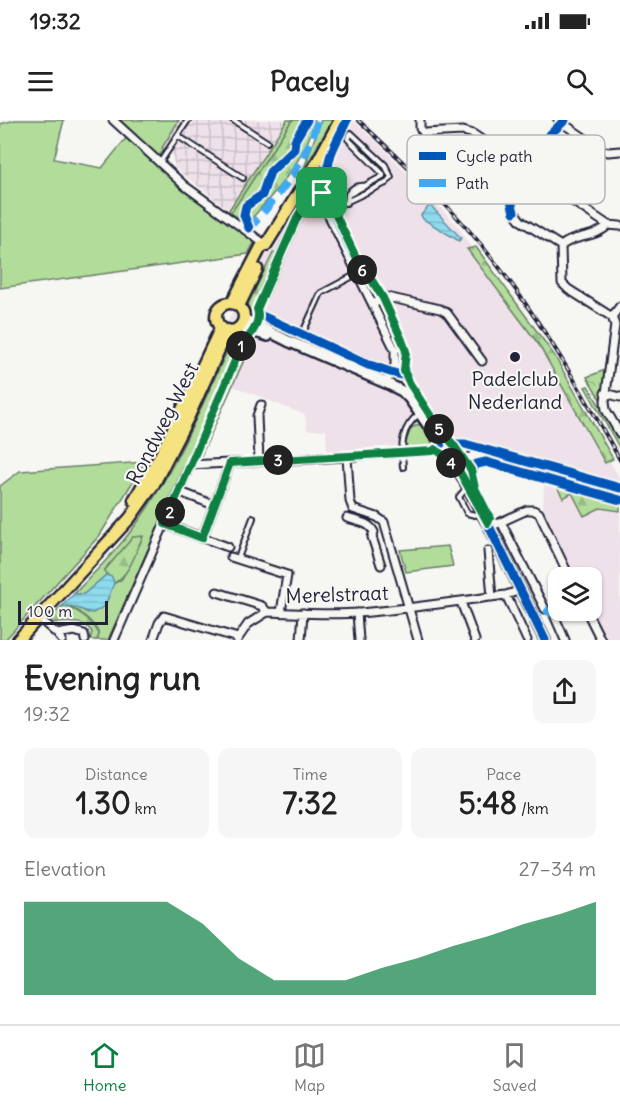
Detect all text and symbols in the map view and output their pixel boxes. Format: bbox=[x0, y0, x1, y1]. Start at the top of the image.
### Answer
text: 19:32 bbox=[30, 7, 81, 35]
text: Pacely bbox=[270, 64, 350, 98]
icon: menu bbox=[24, 65, 57, 98]
icon: search bbox=[563, 65, 596, 98]
legend bbox=[407, 135, 605, 204]
text: Cycle path bbox=[456, 146, 532, 166]
pin bbox=[296, 167, 347, 218]
text: Path bbox=[456, 173, 489, 193]
icon: arrive bbox=[305, 176, 338, 209]
pin: 6 bbox=[347, 255, 377, 285]
text: 6 bbox=[357, 260, 367, 280]
pin: 1 bbox=[226, 331, 256, 361]
text: 1 bbox=[238, 336, 244, 356]
marker: Padelclub Nederland bbox=[508, 350, 522, 364]
street label: Rondweg West bbox=[121, 358, 204, 488]
place label: Padelclub Nederland bbox=[468, 366, 562, 414]
pin: 5 bbox=[424, 414, 454, 444]
text: 5 bbox=[434, 419, 444, 439]
pin: 3 bbox=[263, 445, 293, 475]
pin: 4 bbox=[436, 448, 466, 478]
text: 3 bbox=[273, 450, 283, 470]
text: 4 bbox=[446, 453, 456, 473]
pin: 2 bbox=[155, 497, 185, 527]
text: 2 bbox=[166, 502, 174, 522]
map controls bbox=[548, 567, 602, 621]
button: layers bbox=[548, 567, 602, 621]
street label: Merelstraat bbox=[285, 580, 389, 608]
scale bar bbox=[18, 598, 108, 625]
text: 100 m bbox=[27, 601, 72, 621]
text: Evening run bbox=[24, 657, 200, 699]
button: share bbox=[533, 660, 596, 723]
text: 19:32 bbox=[24, 701, 70, 726]
text: Distance bbox=[85, 764, 148, 784]
text: Time bbox=[293, 764, 327, 784]
text: Pace bbox=[486, 764, 521, 784]
text: 1.30 bbox=[76, 784, 131, 822]
text: 7:32 bbox=[283, 784, 337, 822]
text: 5:48 bbox=[458, 784, 517, 822]
text: km bbox=[131, 798, 157, 818]
text: /km bbox=[517, 798, 549, 818]
text: Elevation bbox=[24, 856, 106, 881]
text: 27–34 m bbox=[519, 856, 596, 881]
tab: Home bbox=[83, 1039, 126, 1095]
tab: Map bbox=[293, 1039, 326, 1095]
tab: Saved bbox=[493, 1039, 537, 1095]

